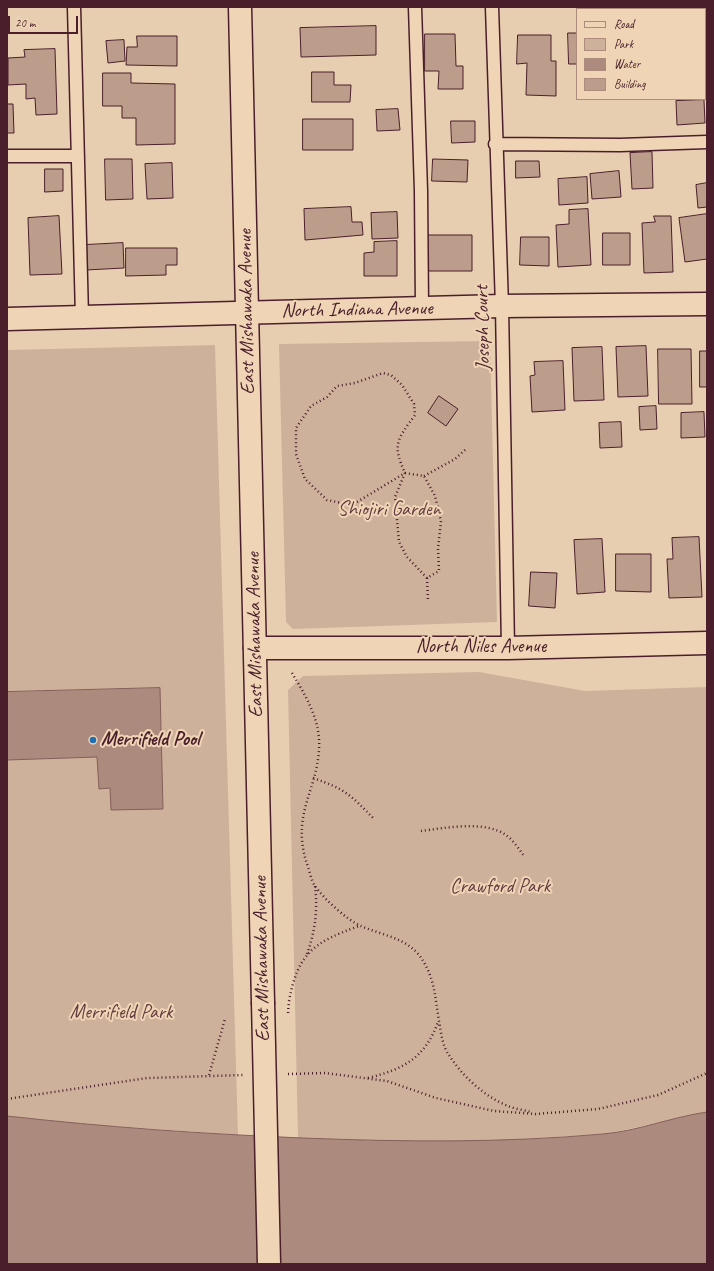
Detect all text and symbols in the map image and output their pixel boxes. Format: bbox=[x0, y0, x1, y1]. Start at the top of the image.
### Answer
scale bar bbox=[10, 8, 80, 34]
legend bbox=[576, 8, 706, 100]
text: 20 m bbox=[15, 15, 35, 31]
text: Road bbox=[614, 16, 634, 32]
text: Park bbox=[614, 36, 633, 52]
text: Water bbox=[614, 56, 640, 72]
text: Building bbox=[614, 76, 646, 92]
street label: East Mishawaka Avenue bbox=[234, 229, 260, 395]
street label: Joseph Court bbox=[470, 285, 496, 371]
street label: North Indiana Avenue bbox=[281, 297, 433, 323]
park label: Shiojiri Garden bbox=[338, 498, 440, 522]
street label: East Mishawaka Avenue bbox=[242, 552, 268, 718]
street label: North Niles Avenue bbox=[416, 635, 546, 659]
place label: Merrifield Pool bbox=[101, 728, 200, 752]
marker: Merrifield Pool bbox=[88, 735, 98, 745]
park label: Crawford Park bbox=[450, 875, 550, 899]
street label: East Mishawaka Avenue bbox=[249, 876, 275, 1042]
park label: Merrifield Park bbox=[70, 1001, 172, 1025]

